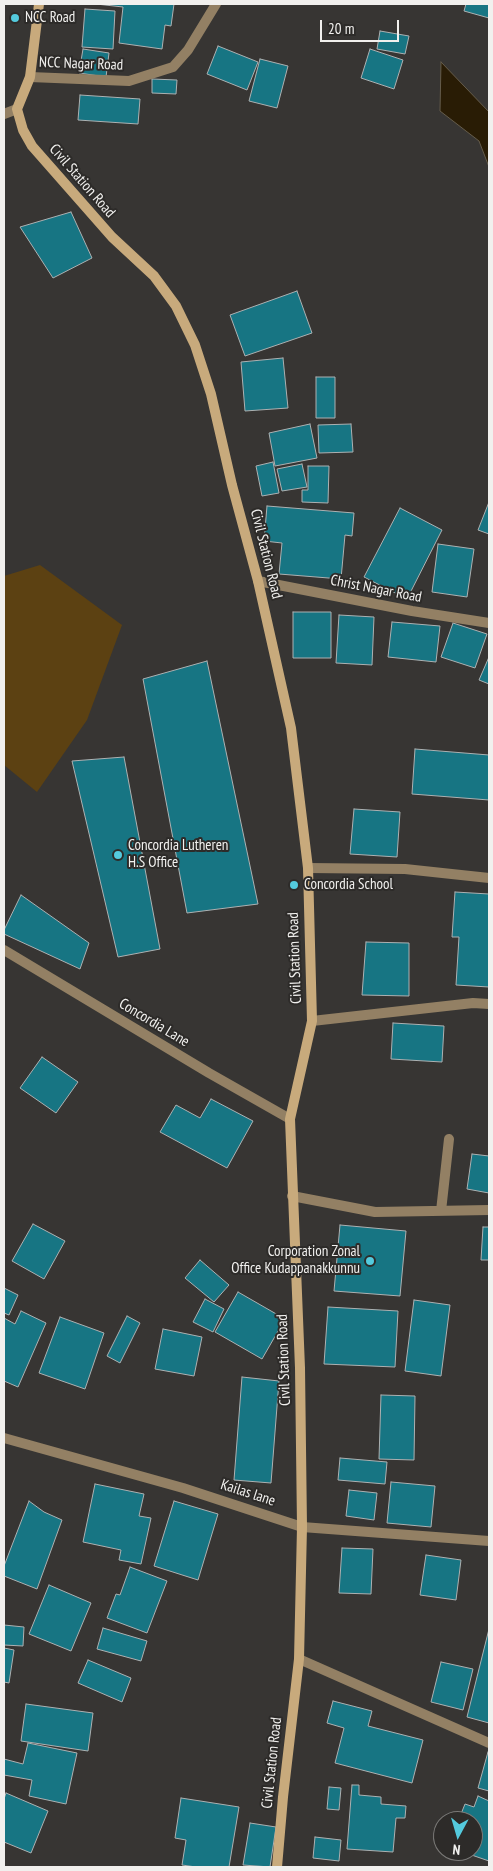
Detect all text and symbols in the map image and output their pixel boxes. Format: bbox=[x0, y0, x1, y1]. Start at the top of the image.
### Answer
place label: NCC Road bbox=[25, 9, 75, 27]
scale bar bbox=[323, 10, 402, 42]
marker: NCC Road bbox=[9, 12, 21, 24]
text: 20 m bbox=[328, 19, 354, 38]
street label: NCC Nagar Road bbox=[39, 54, 123, 74]
street label: Civil Station Road bbox=[45, 141, 119, 221]
street label: Civil Station Road bbox=[246, 507, 286, 601]
street label: Christ Nagar Road bbox=[329, 571, 423, 607]
place label: Concordia Lutheren H.S Office bbox=[128, 837, 228, 872]
marker: Concordia Lutheren H.S Office bbox=[112, 849, 124, 861]
place label: Concordia School bbox=[304, 876, 393, 894]
marker: Concordia School bbox=[288, 879, 300, 891]
street label: Civil Station Road bbox=[284, 912, 306, 1004]
street label: Concordia Lane bbox=[116, 995, 192, 1051]
place label: Corporation Zonal Office Kudappanakkunnu bbox=[231, 1243, 360, 1278]
marker: Corporation Zonal Office Kudappanakkunnu bbox=[364, 1255, 376, 1267]
street label: Civil Station Road bbox=[273, 1314, 295, 1406]
street label: Kailas lane bbox=[218, 1476, 278, 1510]
street label: Civil Station Road bbox=[258, 1716, 286, 1810]
north arrow bbox=[433, 1811, 483, 1861]
text: N bbox=[452, 1841, 461, 1859]

